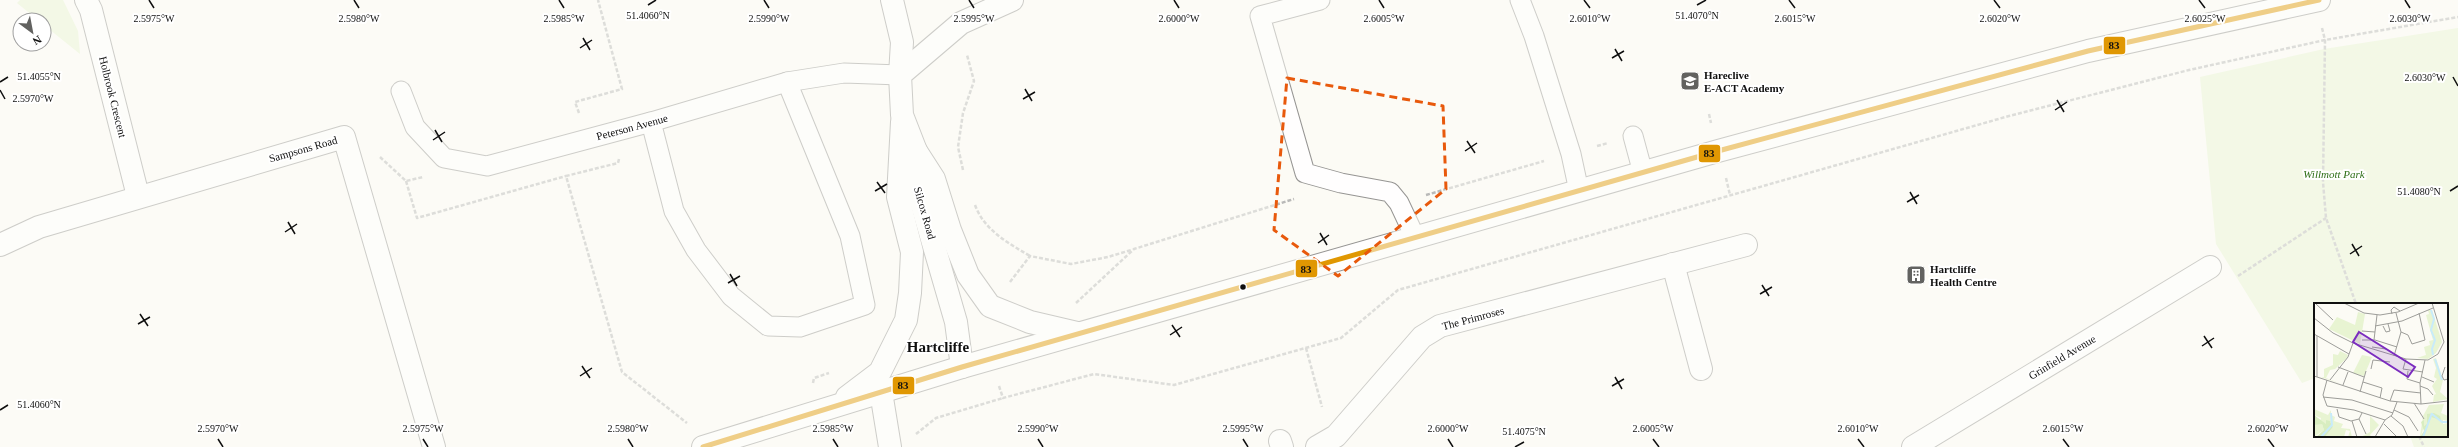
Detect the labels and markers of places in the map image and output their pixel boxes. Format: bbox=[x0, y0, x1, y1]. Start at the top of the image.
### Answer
place label: Hareclive E-ACT Academy bbox=[1704, 69, 1785, 94]
school or university icon: Hareclive E-ACT Academy bbox=[1679, 70, 1701, 92]
place label: Hartcliffe Health Centre bbox=[1930, 263, 1997, 288]
building icon: Hartcliffe Health Centre bbox=[1905, 264, 1927, 286]
unlabelled marker bbox=[1238, 282, 1248, 292]

